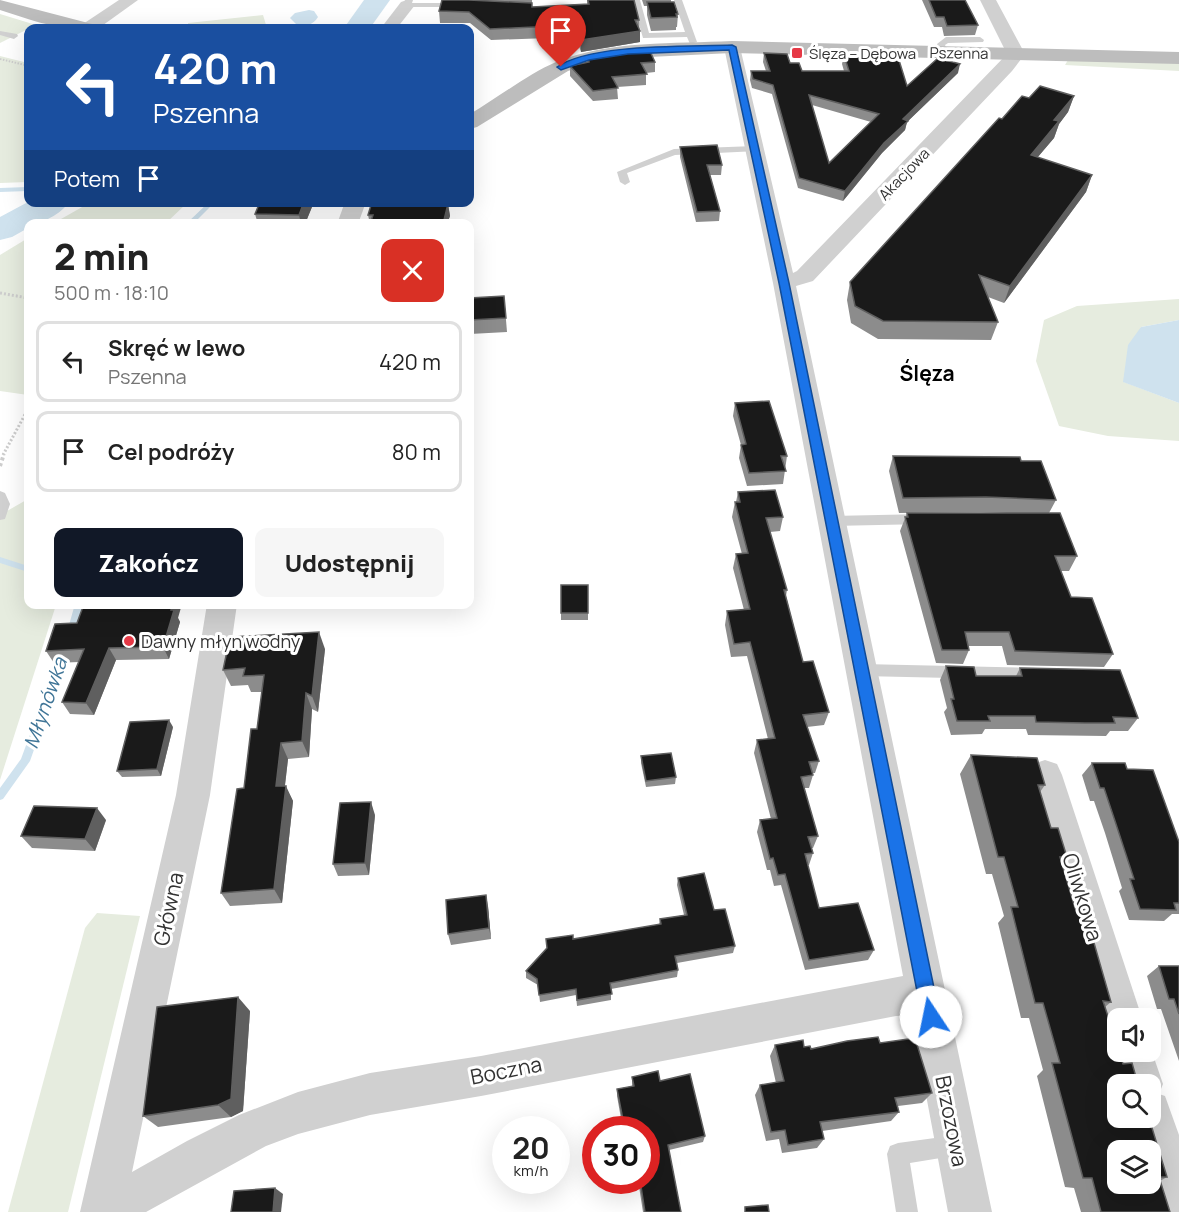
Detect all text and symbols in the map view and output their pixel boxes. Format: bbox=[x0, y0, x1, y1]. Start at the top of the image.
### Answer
pin bbox=[535, 5, 586, 67]
icon: arrive bbox=[544, 14, 577, 47]
text: 420 m bbox=[153, 39, 277, 97]
street label: Pszenna bbox=[929, 42, 989, 64]
place label: Ślęza – Dębowa bbox=[809, 43, 916, 64]
marker: Ślęza – Dębowa bbox=[790, 46, 804, 60]
icon: left bbox=[54, 48, 132, 126]
text: Pszenna bbox=[153, 94, 259, 131]
street label: Akacjowa bbox=[874, 143, 934, 205]
icon: arrive bbox=[132, 162, 165, 195]
text: Potem bbox=[54, 164, 120, 194]
text: 2 min bbox=[54, 232, 149, 281]
button: close bbox=[381, 239, 444, 302]
text: 500 m · 18:10 bbox=[54, 279, 169, 306]
text: Skręć w lewo bbox=[108, 333, 245, 363]
icon: left bbox=[57, 345, 90, 378]
text: 420 m bbox=[379, 347, 441, 377]
district label: Ślęza bbox=[899, 359, 955, 387]
text: Pszenna bbox=[108, 363, 187, 390]
icon: arrive bbox=[57, 435, 90, 468]
text: Cel podróży bbox=[108, 437, 234, 467]
text: 80 m bbox=[392, 437, 441, 467]
button: Zakończ bbox=[54, 528, 243, 597]
button: Udostępnij bbox=[255, 528, 444, 597]
place label: Dawny młyn wodny bbox=[141, 629, 301, 653]
marker: Dawny młyn wodny bbox=[122, 634, 136, 648]
water label: Młynówka bbox=[17, 653, 73, 752]
street label: Oliwkowa bbox=[1056, 850, 1110, 944]
street label: Główna bbox=[147, 870, 189, 948]
position arrow bbox=[899, 985, 963, 1049]
map controls bbox=[1107, 1008, 1161, 1194]
button: sound bbox=[1107, 1008, 1161, 1062]
street label: Boczna bbox=[468, 1049, 544, 1091]
street label: Brzozowa bbox=[929, 1073, 975, 1169]
button: search bbox=[1107, 1074, 1161, 1128]
speed limit sign: 30 bbox=[582, 1116, 660, 1194]
text: 20 bbox=[512, 1127, 550, 1168]
button: layers bbox=[1107, 1140, 1161, 1194]
text: km/h bbox=[514, 1160, 548, 1181]

